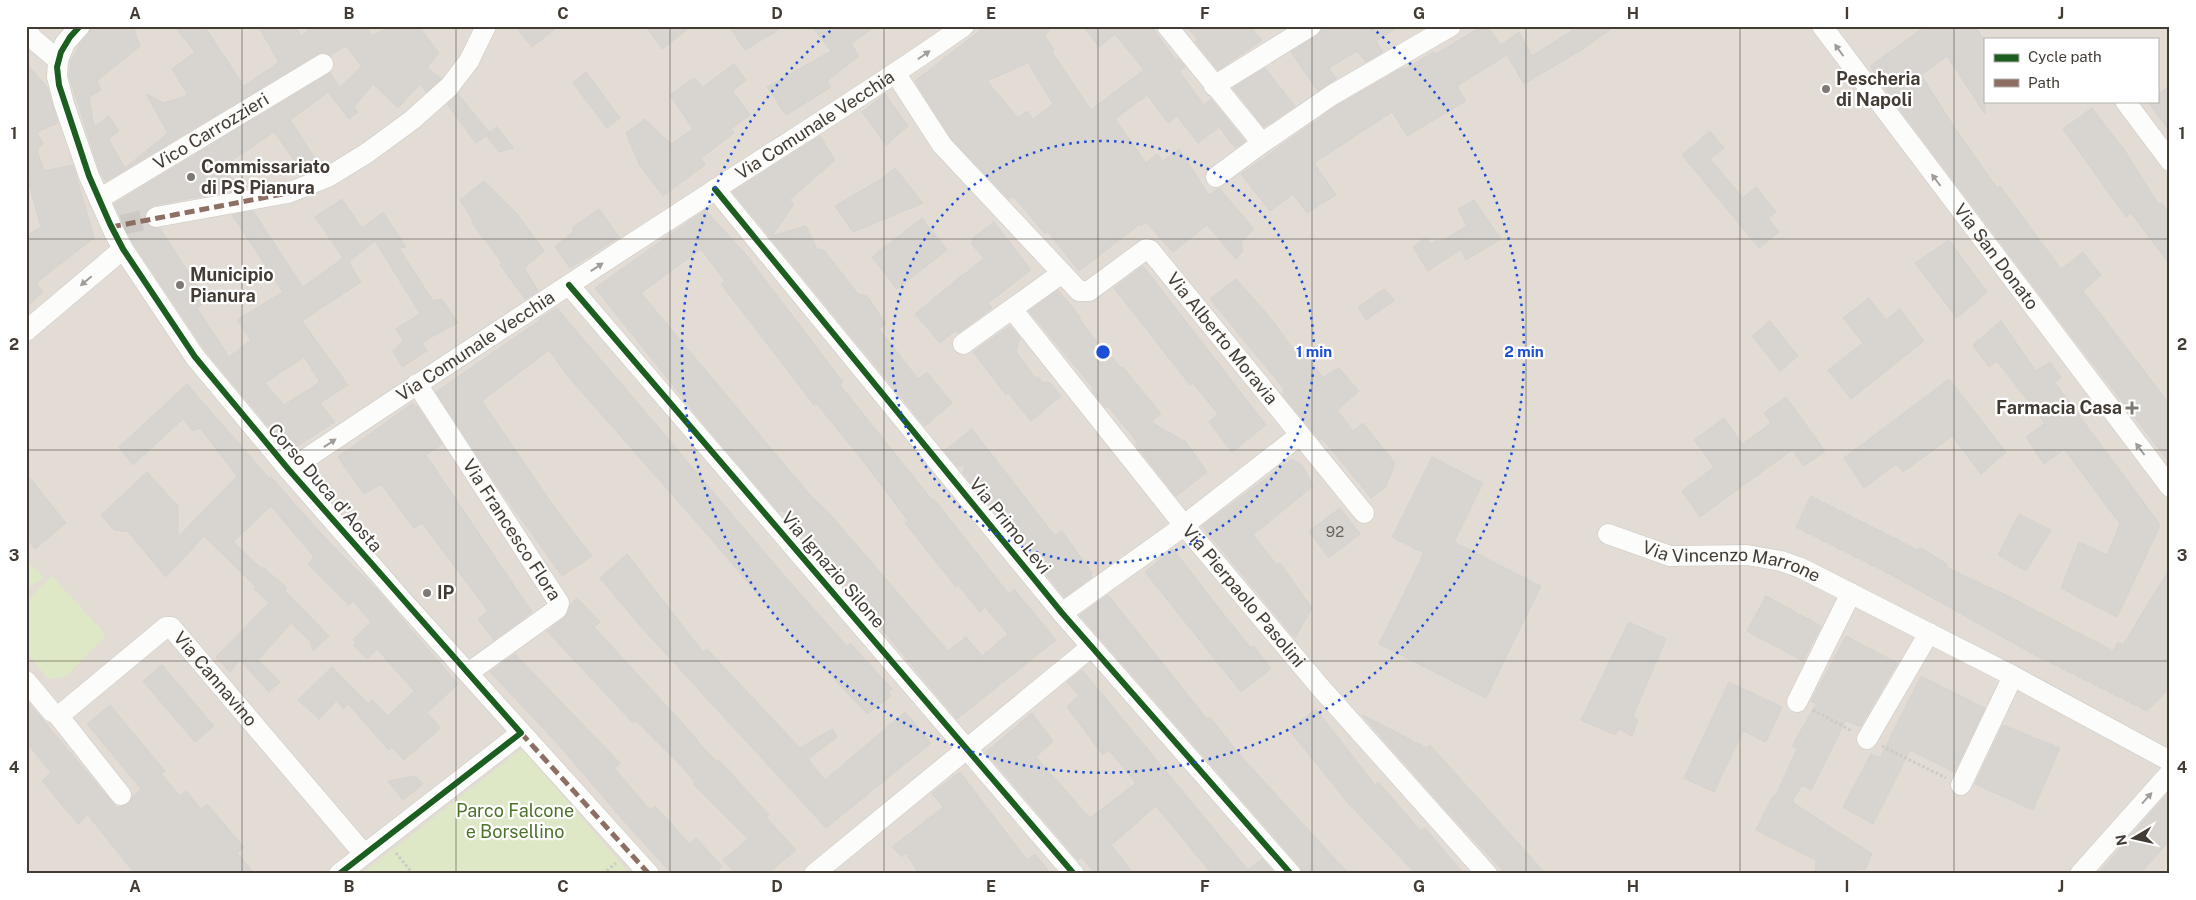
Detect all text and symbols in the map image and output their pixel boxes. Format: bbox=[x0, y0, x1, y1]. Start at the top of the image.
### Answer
text: A bbox=[129, 4, 141, 23]
text: B bbox=[344, 4, 355, 23]
text: C bbox=[557, 4, 569, 23]
text: D bbox=[771, 4, 783, 23]
text: E bbox=[986, 4, 996, 23]
text: F bbox=[1200, 4, 1210, 23]
text: G bbox=[1413, 4, 1425, 23]
text: H bbox=[1627, 4, 1639, 23]
text: I bbox=[1845, 4, 1849, 23]
text: J bbox=[2058, 4, 2064, 23]
legend bbox=[1984, 38, 2158, 102]
one-way arrow bbox=[1834, 43, 1844, 57]
text: Cycle path bbox=[2028, 48, 2102, 65]
one-way arrow bbox=[917, 50, 931, 60]
street label: Via Comunale Vecchia bbox=[731, 66, 898, 184]
place label: Pescheria di Napoli bbox=[1836, 68, 1921, 110]
text: Path bbox=[2028, 74, 2060, 91]
marker: Pescheria di Napoli bbox=[1820, 83, 1832, 95]
street label: Vico Carrozzieri bbox=[150, 88, 272, 174]
text: 1 bbox=[11, 124, 17, 143]
text: 1 bbox=[2179, 124, 2185, 143]
place label: Commissariato di PS Pianura bbox=[201, 156, 330, 198]
marker: Commissariato di PS Pianura bbox=[185, 171, 197, 183]
one-way arrow bbox=[1931, 174, 1942, 187]
street label: Via San Donato bbox=[1950, 199, 2043, 313]
one-way arrow bbox=[590, 262, 603, 271]
place label: Municipio Pianura bbox=[190, 264, 274, 306]
street label: Via Alberto Moravia bbox=[1163, 268, 1282, 409]
one-way arrow bbox=[80, 275, 93, 286]
marker: Municipio Pianura bbox=[174, 279, 186, 291]
street label: Via Comunale Vecchia bbox=[392, 286, 558, 405]
text: 2 bbox=[9, 335, 19, 354]
text: 2 bbox=[2177, 335, 2187, 354]
centre of rings bbox=[1094, 343, 1112, 361]
text: 1 min bbox=[1296, 343, 1332, 360]
text: 2 min bbox=[1504, 343, 1544, 360]
place label: Farmacia Casa bbox=[1996, 397, 2122, 418]
marker: Farmacia Casa bbox=[2126, 402, 2138, 414]
street label: Corso Duca d'Aosta bbox=[264, 419, 387, 556]
one-way arrow bbox=[323, 438, 336, 448]
one-way arrow bbox=[2135, 443, 2146, 456]
street label: Via Francesco Flora bbox=[459, 455, 566, 604]
street label: Via Primo Levi bbox=[965, 473, 1056, 578]
street label: Via Ignazio Silone bbox=[777, 507, 890, 632]
street label: Via Pierpaolo Pasolini bbox=[1178, 520, 1310, 671]
house number: 92 bbox=[1326, 523, 1344, 540]
street label: Via Vincenzo Marrone bbox=[1640, 536, 1824, 586]
text: 3 bbox=[9, 546, 19, 565]
text: 3 bbox=[2177, 546, 2187, 565]
place label: IP bbox=[437, 582, 455, 603]
marker: IP bbox=[421, 587, 433, 599]
street label: Via Cannavino bbox=[169, 627, 262, 730]
text: 4 bbox=[9, 758, 20, 777]
text: 4 bbox=[2177, 758, 2188, 777]
one-way arrow bbox=[2141, 792, 2152, 804]
park label: Parco Falcone e Borsellino bbox=[456, 800, 574, 842]
north arrow bbox=[2108, 812, 2158, 862]
text: N bbox=[2112, 833, 2130, 847]
text: A bbox=[129, 877, 141, 896]
text: B bbox=[344, 877, 355, 896]
text: C bbox=[557, 877, 569, 896]
text: D bbox=[771, 877, 783, 896]
text: E bbox=[986, 877, 996, 896]
text: F bbox=[1200, 877, 1210, 896]
text: G bbox=[1413, 877, 1425, 896]
text: H bbox=[1627, 877, 1639, 896]
text: I bbox=[1845, 877, 1849, 896]
text: J bbox=[2058, 877, 2064, 896]

